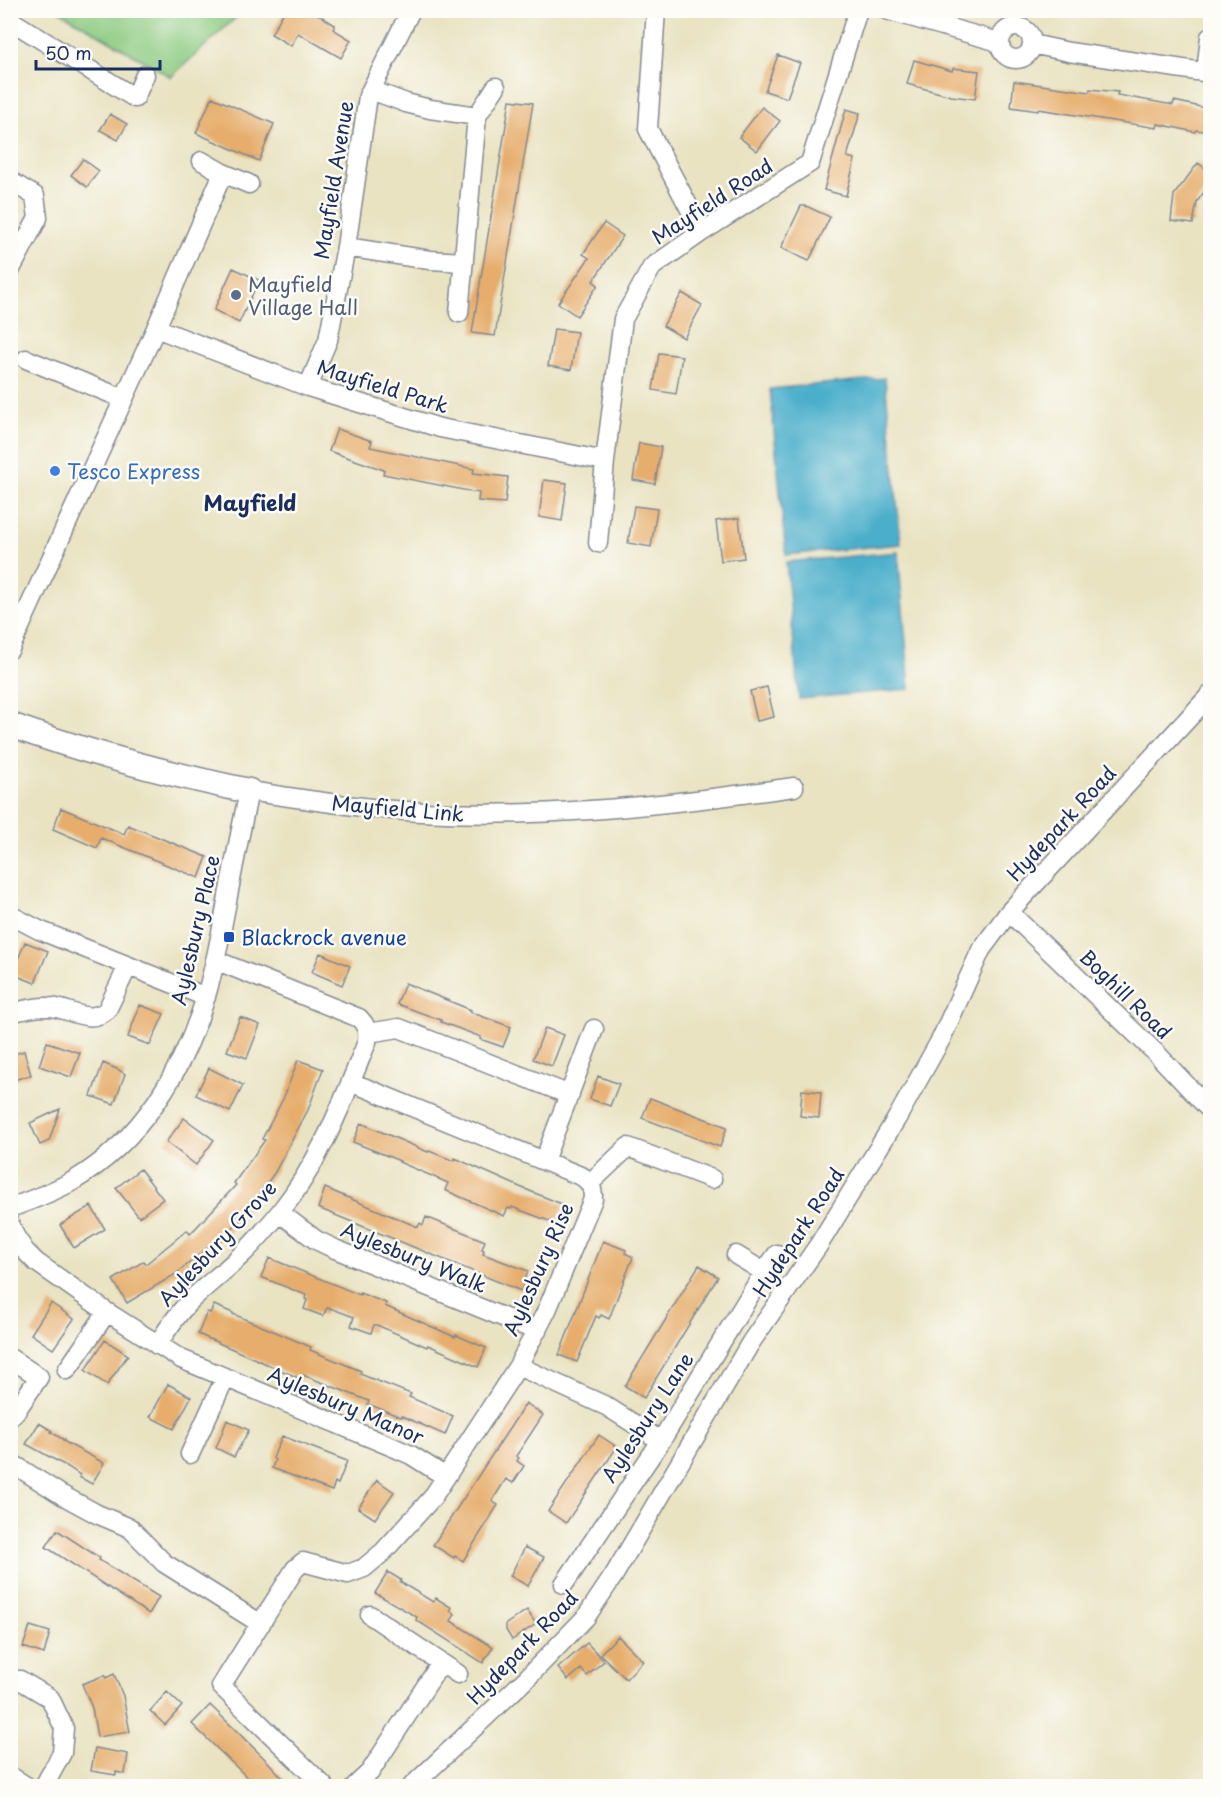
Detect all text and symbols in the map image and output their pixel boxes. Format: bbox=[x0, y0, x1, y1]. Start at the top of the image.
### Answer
scale bar bbox=[36, 33, 160, 71]
text: 50 m bbox=[45, 39, 92, 66]
street label: Mayfield Avenue bbox=[306, 99, 360, 261]
street label: Mayfield Road bbox=[646, 151, 778, 251]
place label: Mayfield Village Hall bbox=[248, 269, 358, 322]
marker: Mayfield Village Hall bbox=[229, 288, 243, 302]
street label: Mayfield Park bbox=[313, 352, 453, 420]
place label: Tesco Express bbox=[67, 456, 200, 486]
marker: Tesco Express bbox=[48, 464, 62, 478]
district label: Mayfield bbox=[204, 486, 296, 518]
street label: Hydepark Road bbox=[999, 758, 1123, 888]
street label: Mayfield Link bbox=[331, 787, 465, 829]
street label: Aylesbury Place bbox=[163, 852, 227, 1008]
place label: Blackrock avenue bbox=[241, 922, 407, 952]
marker: Blackrock avenue bbox=[222, 930, 236, 944]
street label: Boghill Road bbox=[1073, 942, 1179, 1046]
street label: Hydepark Road bbox=[745, 1161, 851, 1303]
street label: Aylesbury Grove bbox=[151, 1174, 283, 1312]
street label: Aylesbury Rise bbox=[495, 1198, 581, 1340]
street label: Aylesbury Walk bbox=[337, 1214, 491, 1300]
street label: Aylesbury Lane bbox=[594, 1346, 700, 1488]
street label: Aylesbury Manor bbox=[263, 1359, 429, 1452]
street label: Hydepark Road bbox=[460, 1583, 584, 1711]

